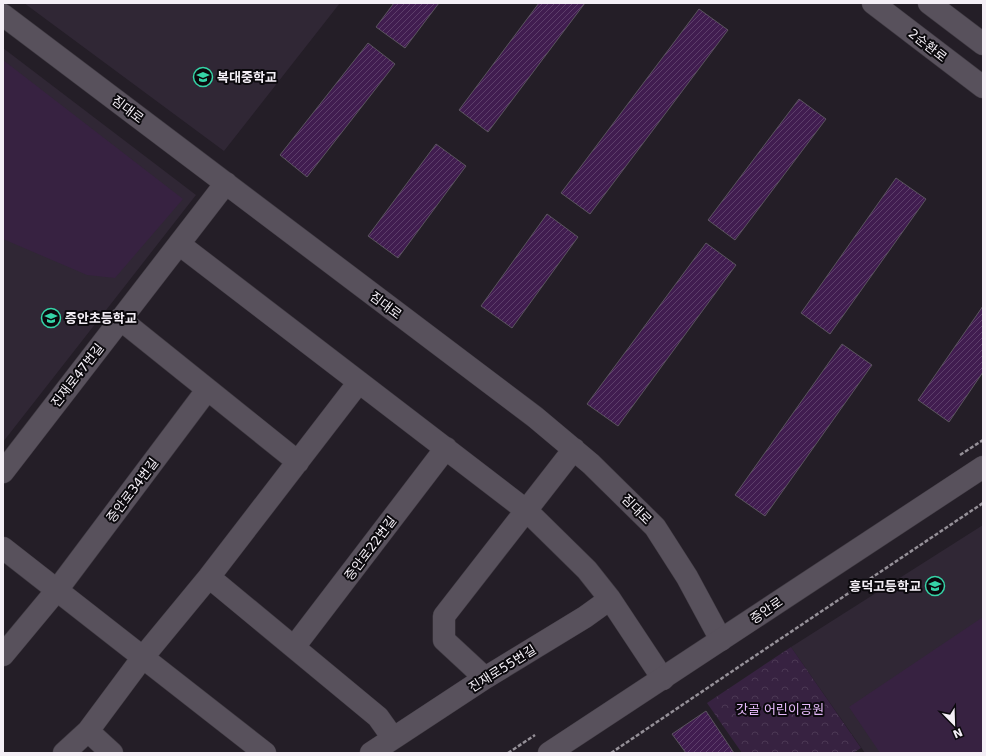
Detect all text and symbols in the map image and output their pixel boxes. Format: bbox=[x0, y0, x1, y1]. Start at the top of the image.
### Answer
street label: 2순환로 bbox=[906, 26, 950, 65]
school or university icon: 복대중학교 bbox=[192, 66, 214, 88]
place label: 복대중학교 bbox=[217, 70, 277, 85]
street label: 짐대로 bbox=[109, 93, 147, 126]
street label: 짐대로 bbox=[367, 289, 405, 322]
school or university icon: 증안초등학교 bbox=[40, 307, 62, 329]
place label: 증안초등학교 bbox=[65, 311, 137, 326]
street label: 진재로47번길 bbox=[48, 341, 107, 410]
street label: 증안로34번길 bbox=[103, 455, 161, 525]
street label: 짐대로 bbox=[619, 491, 655, 527]
street label: 증안로22번길 bbox=[341, 513, 399, 583]
school or university icon: 흥덕고등학교 bbox=[924, 575, 946, 597]
place label: 흥덕고등학교 bbox=[849, 579, 921, 594]
street label: 증안로 bbox=[747, 594, 785, 627]
street label: 진재로55번길 bbox=[466, 642, 539, 695]
park label: 갓골 어린이공원 bbox=[736, 702, 824, 717]
north arrow bbox=[934, 704, 974, 744]
text: N bbox=[951, 725, 964, 741]

